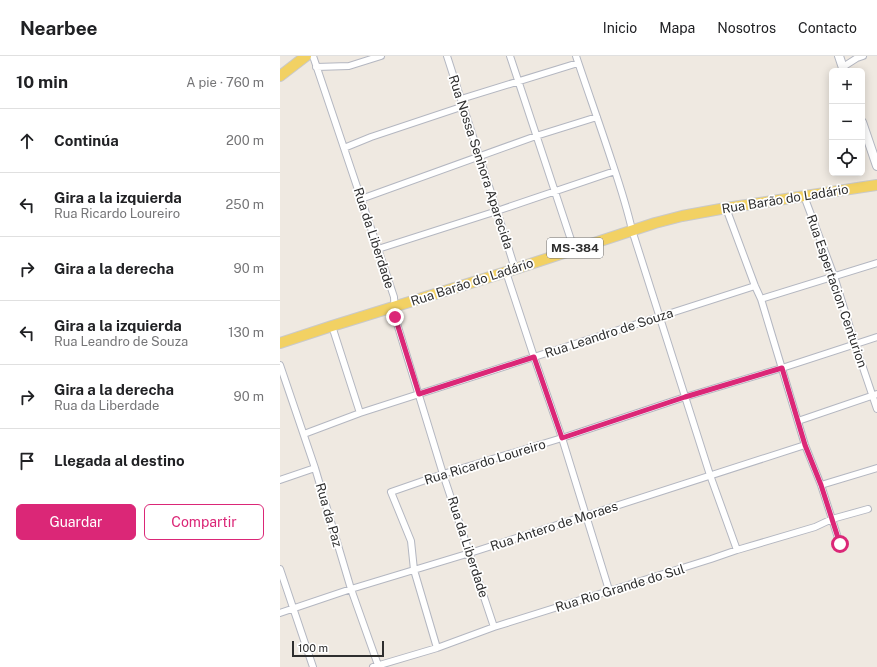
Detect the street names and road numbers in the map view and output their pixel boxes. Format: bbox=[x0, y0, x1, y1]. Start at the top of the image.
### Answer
street label: Rua Nossa Senhora Aparecida bbox=[446, 73, 516, 251]
street label: Rua Barão do Ladário bbox=[721, 182, 849, 216]
street label: Rua da Liberdade bbox=[351, 186, 397, 290]
street label: Rua Espertacion Centurion bbox=[804, 213, 870, 369]
road number: MS-384 bbox=[547, 238, 603, 258]
street label: Rua Barão do Ladário bbox=[409, 255, 535, 309]
street label: Rua Leandro de Souza bbox=[543, 305, 675, 361]
street label: Rua Ricardo Loureiro bbox=[423, 436, 547, 488]
street label: Rua da Paz bbox=[313, 481, 345, 549]
street label: Rua da Liberdade bbox=[445, 495, 491, 599]
street label: Rua Antero de Moraes bbox=[488, 498, 620, 554]
street label: Rua Rio Grande do Sul bbox=[554, 561, 687, 615]

